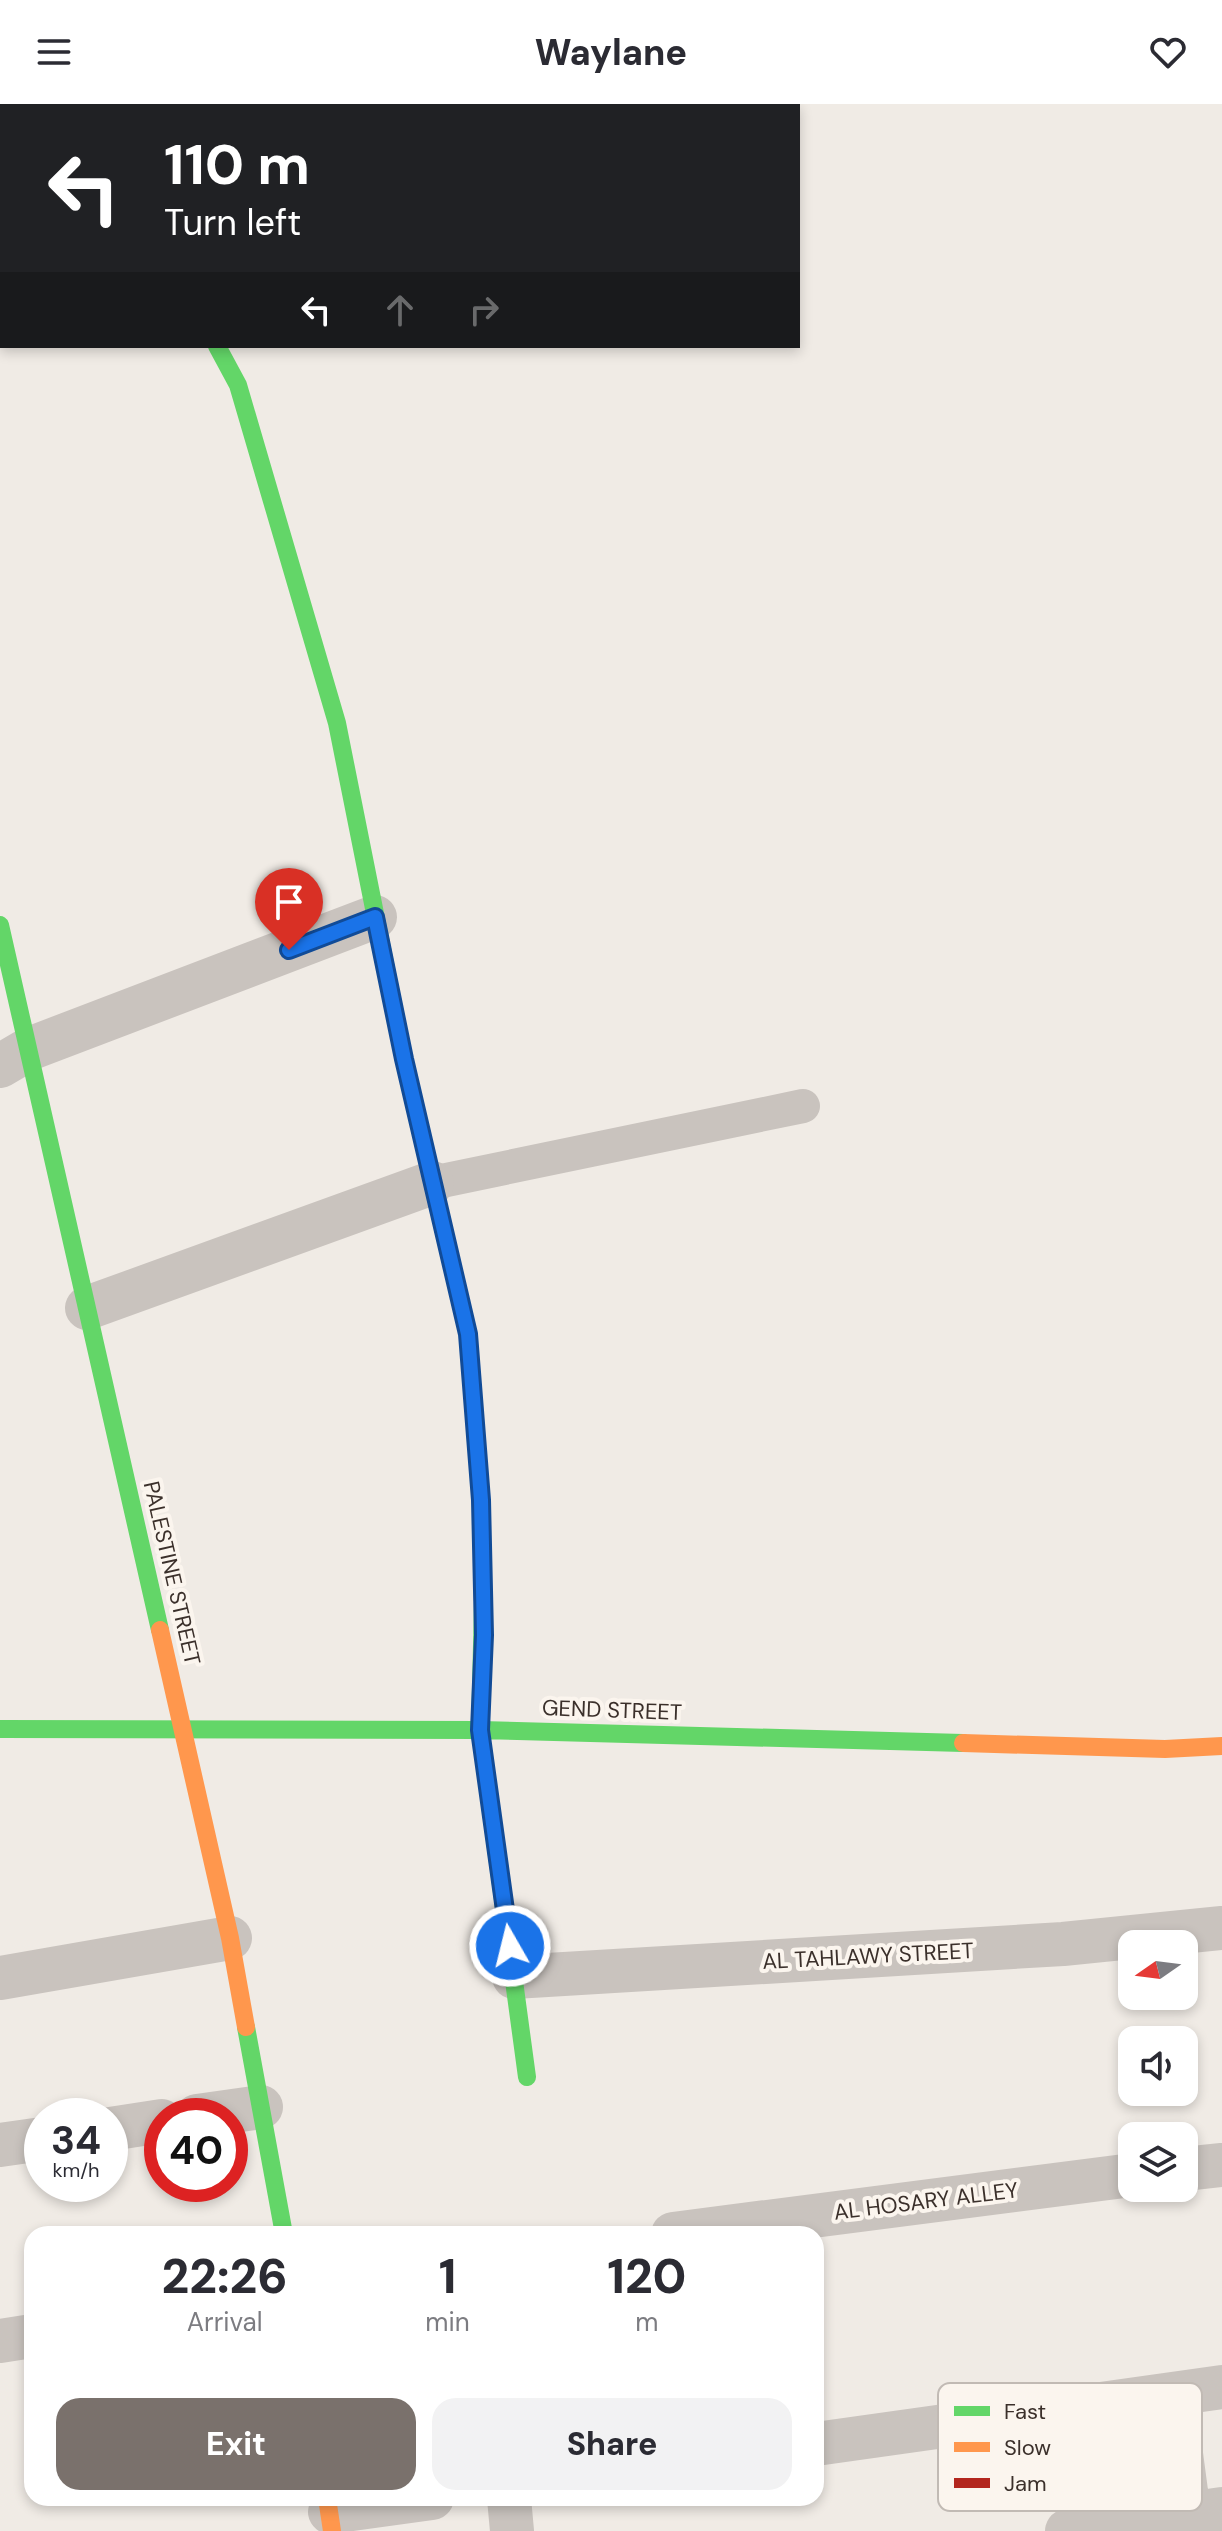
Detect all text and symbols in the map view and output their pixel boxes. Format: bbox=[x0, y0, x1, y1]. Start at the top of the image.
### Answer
text: Waylane bbox=[535, 29, 687, 76]
icon: menu bbox=[32, 30, 76, 74]
icon: heart bbox=[1146, 30, 1190, 74]
text: 110 m bbox=[164, 128, 310, 201]
icon: left bbox=[32, 136, 136, 240]
text: Turn left bbox=[164, 199, 301, 246]
icon: left bbox=[294, 288, 338, 332]
icon: ahead bbox=[378, 288, 422, 332]
icon: right bbox=[462, 288, 506, 332]
pin bbox=[255, 868, 323, 950]
icon: arrive bbox=[267, 880, 311, 924]
street label: PALESTINE STREET bbox=[137, 1478, 207, 1668]
street label: GEND STREET bbox=[541, 1693, 683, 1727]
position arrow bbox=[468, 1904, 552, 1988]
north arrow bbox=[1118, 1930, 1198, 2010]
map controls bbox=[1118, 1930, 1198, 2202]
street label: AL TAHLAWY STREET bbox=[761, 1936, 975, 1976]
button: sound bbox=[1118, 2026, 1198, 2106]
speed limit sign: 40 bbox=[144, 2098, 248, 2202]
text: 34 bbox=[51, 2114, 101, 2166]
button: layers bbox=[1118, 2122, 1198, 2202]
text: km/h bbox=[52, 2157, 100, 2183]
street label: AL HOSARY ALLEY bbox=[832, 2175, 1020, 2227]
text: 22:26 bbox=[162, 2245, 288, 2308]
text: 1 bbox=[439, 2245, 456, 2308]
text: 120 bbox=[607, 2245, 686, 2308]
text: Arrival bbox=[187, 2305, 263, 2339]
text: min bbox=[425, 2305, 470, 2339]
text: m bbox=[635, 2305, 658, 2339]
legend bbox=[938, 2383, 1202, 2511]
text: Fast bbox=[1004, 2397, 1046, 2426]
button: Exit bbox=[56, 2398, 416, 2490]
button: Share bbox=[432, 2398, 792, 2490]
text: Slow bbox=[1004, 2433, 1051, 2462]
text: Jam bbox=[1004, 2469, 1047, 2498]

